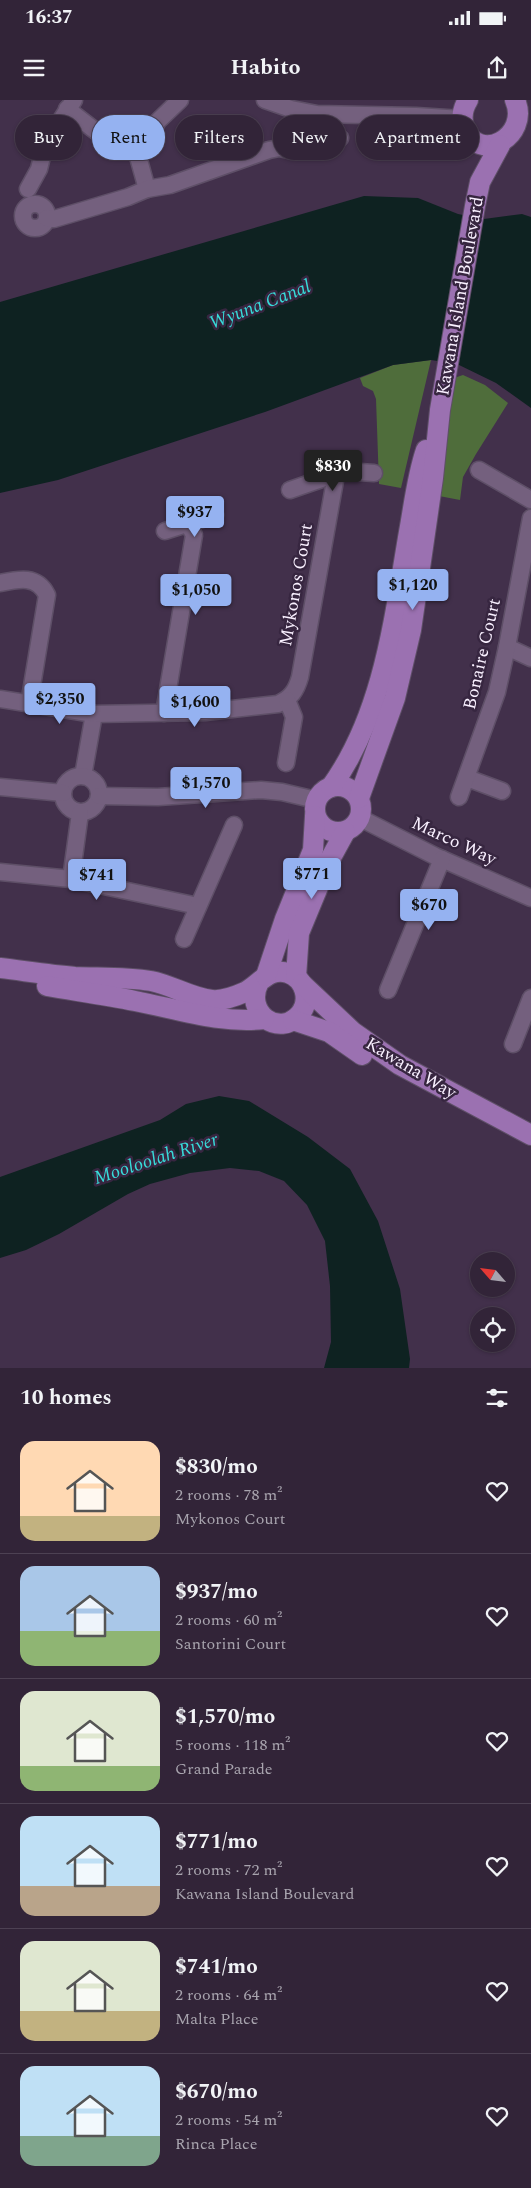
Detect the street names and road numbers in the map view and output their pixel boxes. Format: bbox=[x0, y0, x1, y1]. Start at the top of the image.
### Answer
street label: Kawana Island Boulevard bbox=[429, 194, 491, 398]
street label: Mykonos Court bbox=[272, 522, 320, 648]
street label: Bonaire Court bbox=[456, 596, 508, 712]
street label: Marco Way bbox=[407, 810, 502, 873]
street label: Kawana Way bbox=[360, 1030, 463, 1107]

